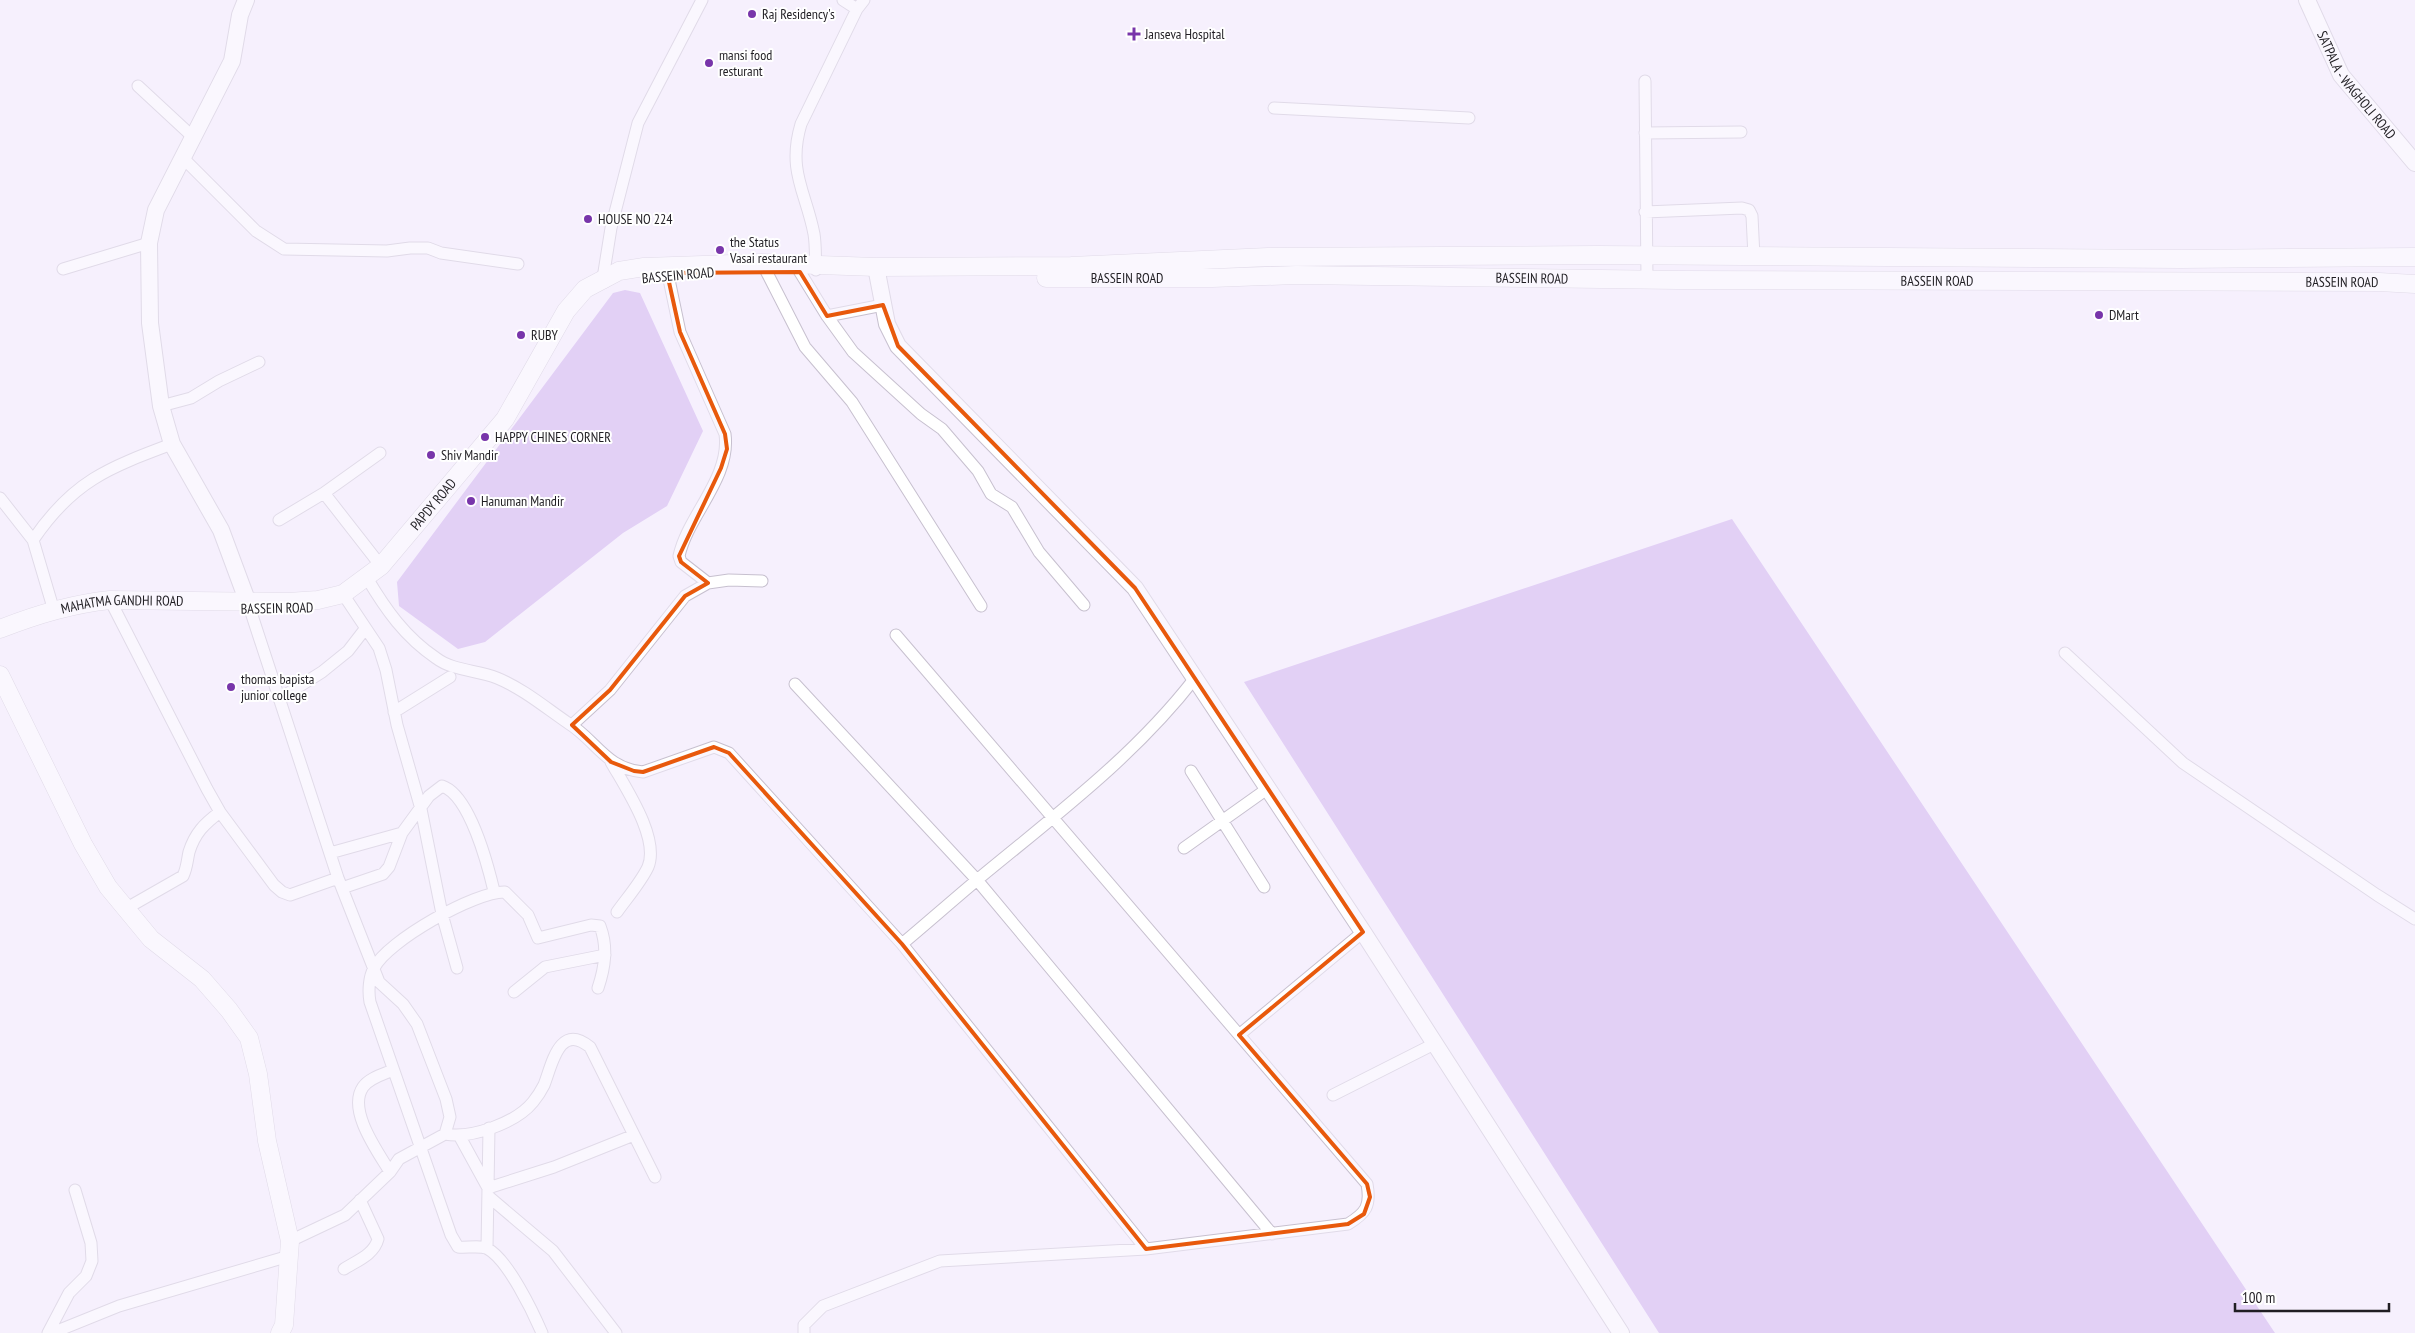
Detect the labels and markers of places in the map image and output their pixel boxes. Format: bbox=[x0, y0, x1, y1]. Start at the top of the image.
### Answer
place label: Raj Residency's bbox=[762, 5, 835, 23]
marker: Raj Residency's bbox=[746, 8, 758, 20]
place label: Janseva Hospital bbox=[1144, 25, 1225, 43]
marker: Janseva Hospital bbox=[1127, 27, 1141, 41]
place label: mansi food resturant bbox=[719, 46, 772, 80]
marker: mansi food resturant bbox=[703, 57, 715, 69]
place label: HOUSE NO 224 bbox=[598, 210, 673, 228]
marker: HOUSE NO 224 bbox=[582, 213, 594, 225]
place label: the Status Vasai restaurant bbox=[729, 233, 807, 267]
marker: the Status Vasai restaurant bbox=[714, 244, 726, 256]
place label: DMart bbox=[2109, 306, 2139, 324]
marker: DMart bbox=[2093, 309, 2105, 321]
place label: RUBY bbox=[531, 326, 559, 344]
marker: RUBY bbox=[515, 329, 527, 341]
place label: HAPPY CHINES CORNER bbox=[495, 428, 611, 446]
marker: HAPPY CHINES CORNER bbox=[479, 431, 491, 443]
place label: Shiv Mandir bbox=[441, 446, 498, 464]
marker: Shiv Mandir bbox=[425, 449, 437, 461]
place label: Hanuman Mandir bbox=[481, 492, 564, 510]
marker: Hanuman Mandir bbox=[465, 495, 477, 507]
place label: thomas bapista junior college bbox=[241, 670, 314, 704]
marker: thomas bapista junior college bbox=[225, 681, 237, 693]

